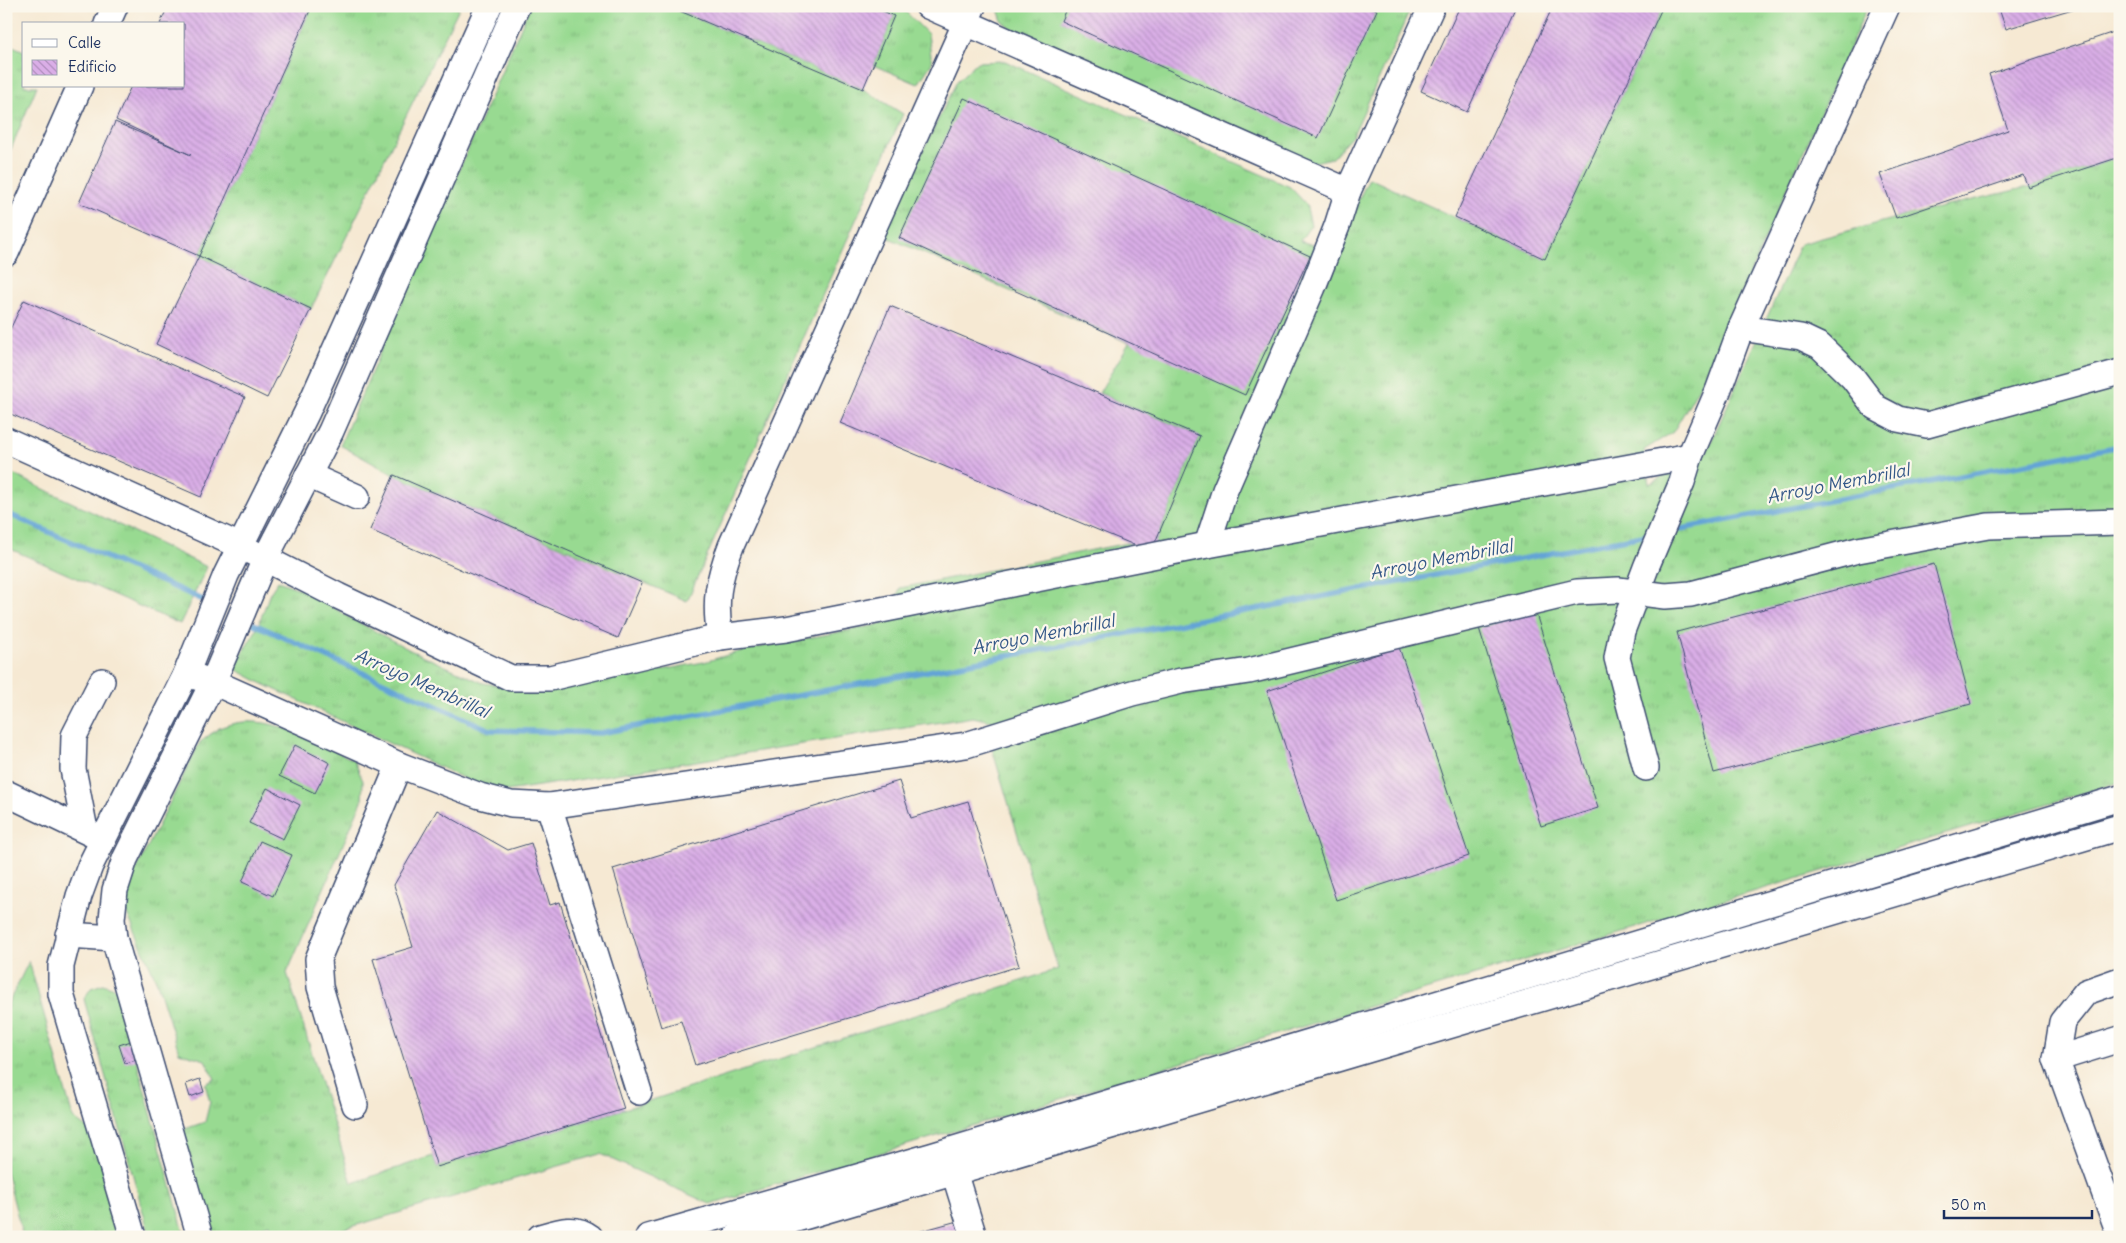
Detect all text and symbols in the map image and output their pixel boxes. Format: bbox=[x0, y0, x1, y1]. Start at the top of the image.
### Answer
legend bbox=[22, 22, 185, 88]
text: Calle bbox=[68, 33, 101, 52]
text: Edificio bbox=[68, 57, 116, 76]
water label: Arroyo Membrillal bbox=[1765, 457, 1914, 508]
water label: Arroyo Membrillal bbox=[1368, 533, 1517, 584]
water label: Arroyo Membrillal bbox=[970, 608, 1119, 659]
water label: Arroyo Membrillal bbox=[351, 643, 495, 724]
scale bar bbox=[1944, 1188, 2091, 1220]
text: 50 m bbox=[1951, 1195, 1986, 1214]

